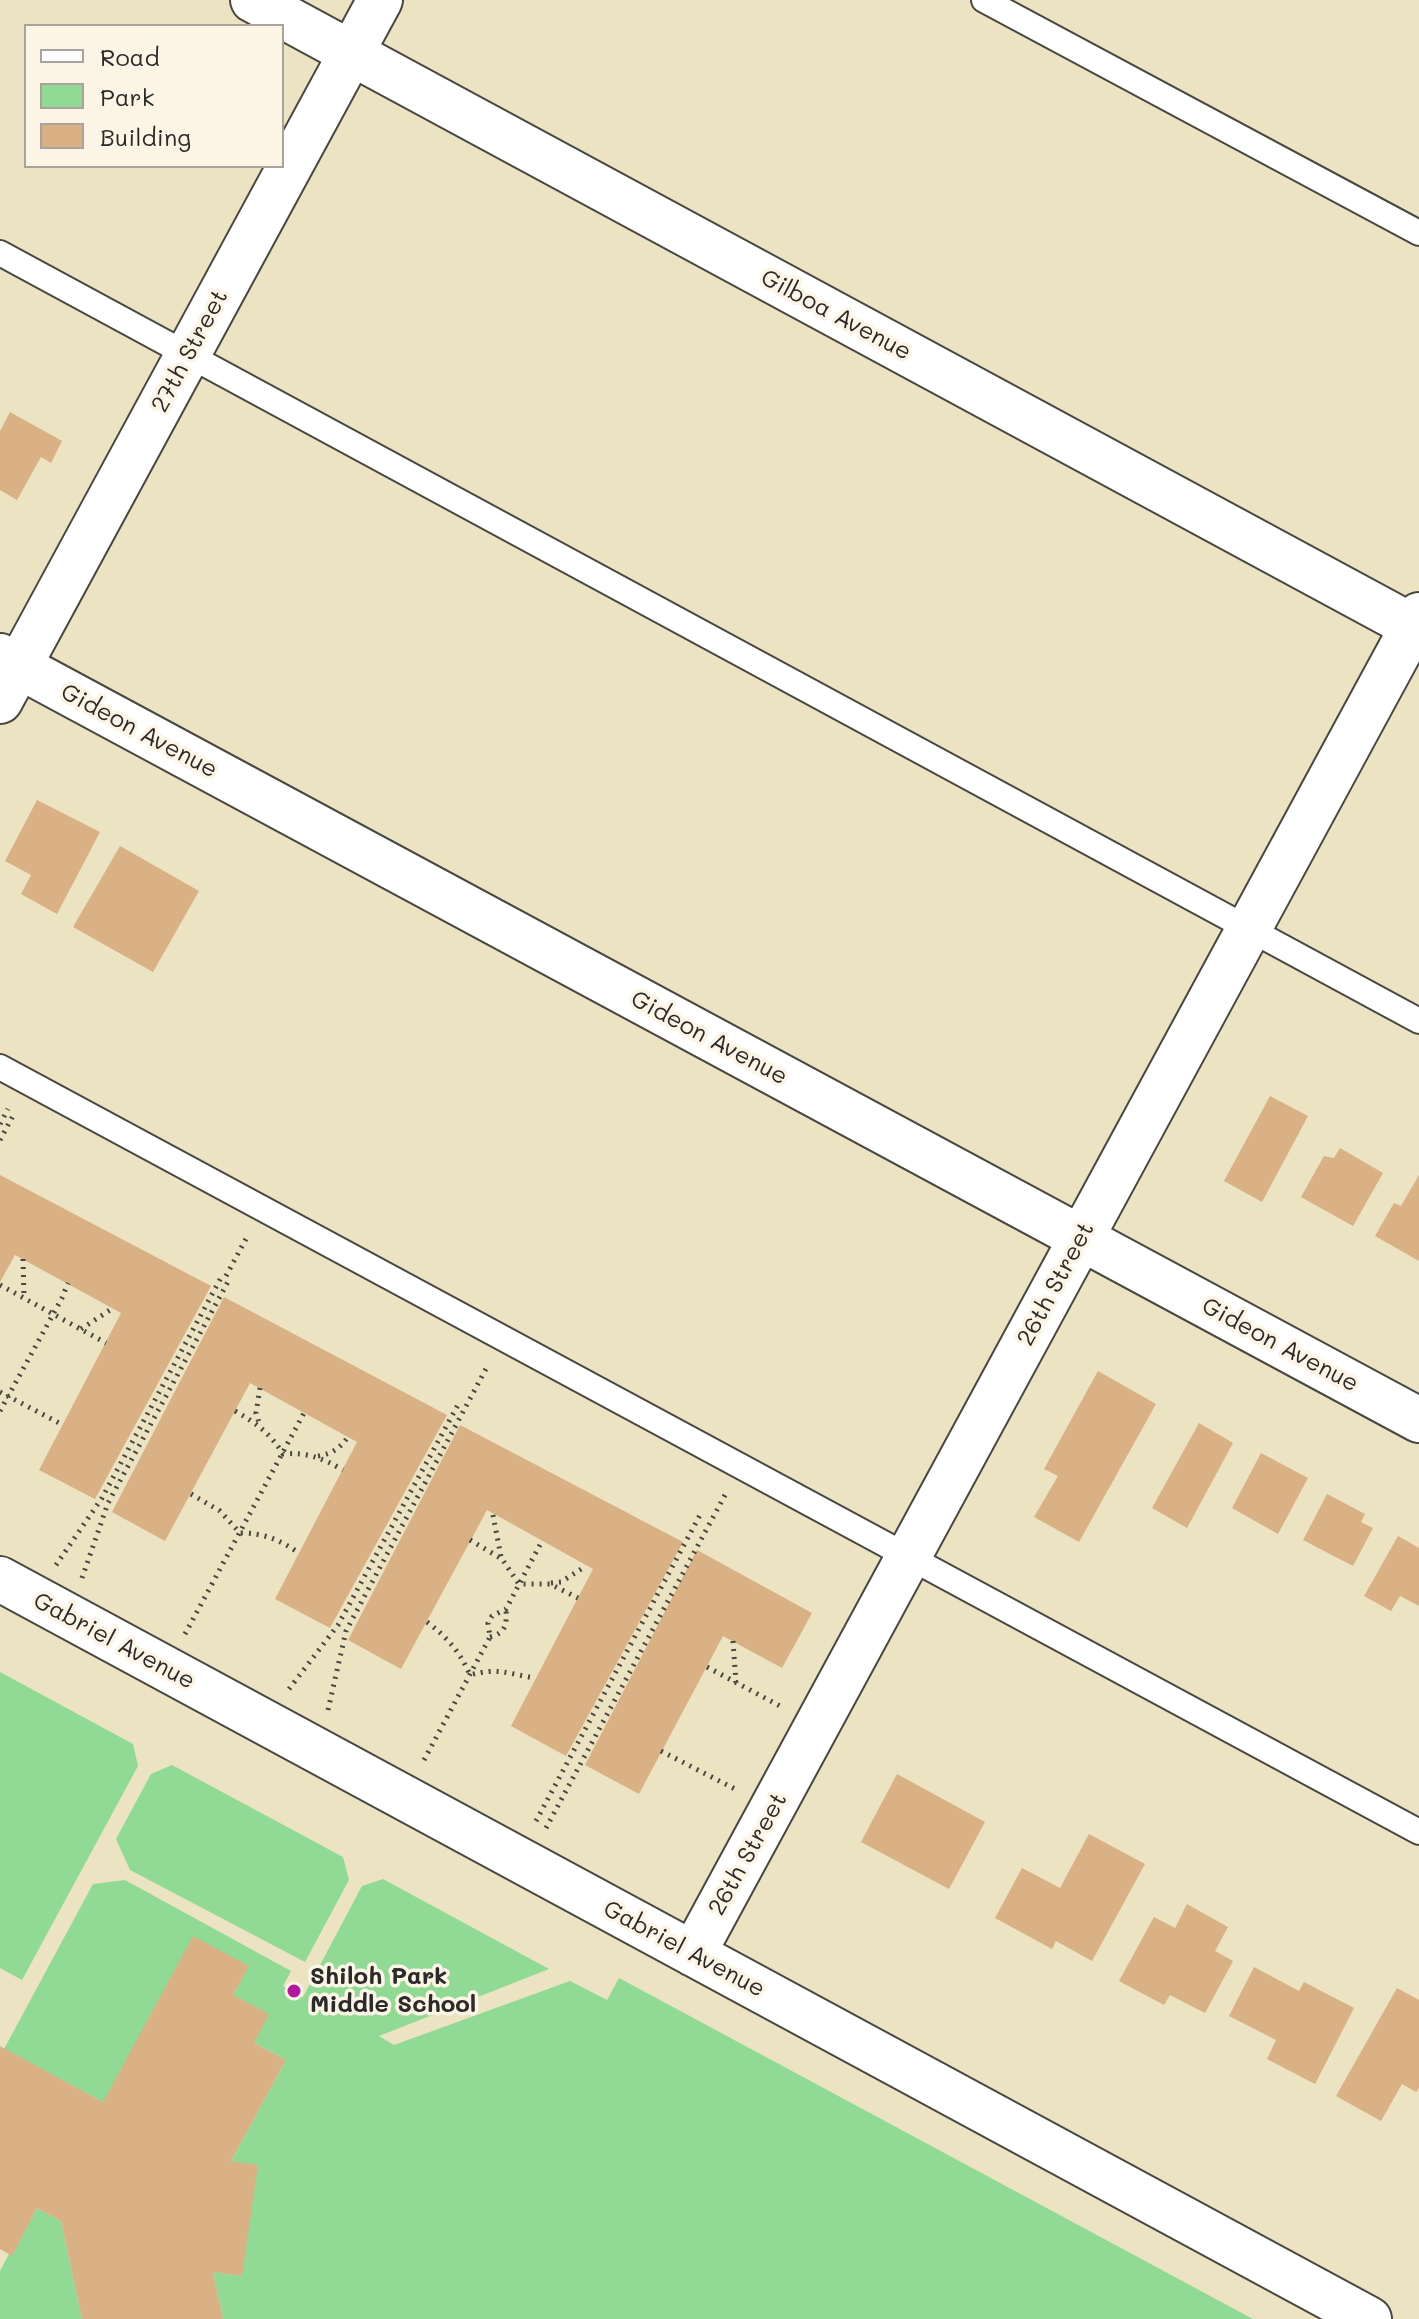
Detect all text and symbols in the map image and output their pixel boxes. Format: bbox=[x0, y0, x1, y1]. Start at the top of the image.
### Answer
legend bbox=[24, 24, 284, 168]
text: Road bbox=[100, 41, 160, 72]
text: Park bbox=[100, 81, 154, 112]
text: Building bbox=[100, 121, 191, 152]
street label: Gilboa Avenue bbox=[756, 263, 916, 367]
street label: 27th Street bbox=[146, 285, 234, 417]
street label: Gideon Avenue bbox=[56, 678, 222, 784]
street label: Gideon Avenue bbox=[626, 985, 792, 1091]
street label: 26th Street bbox=[1011, 1217, 1101, 1351]
street label: Gideon Avenue bbox=[1197, 1292, 1363, 1398]
street label: Gabriel Avenue bbox=[28, 1586, 200, 1696]
street label: 26th Street bbox=[702, 1788, 794, 1920]
street label: Gabriel Avenue bbox=[598, 1894, 770, 2004]
place label: Shiloh Park Middle School bbox=[310, 1963, 476, 2019]
marker: Shiloh Park Middle School bbox=[285, 1982, 303, 2000]

